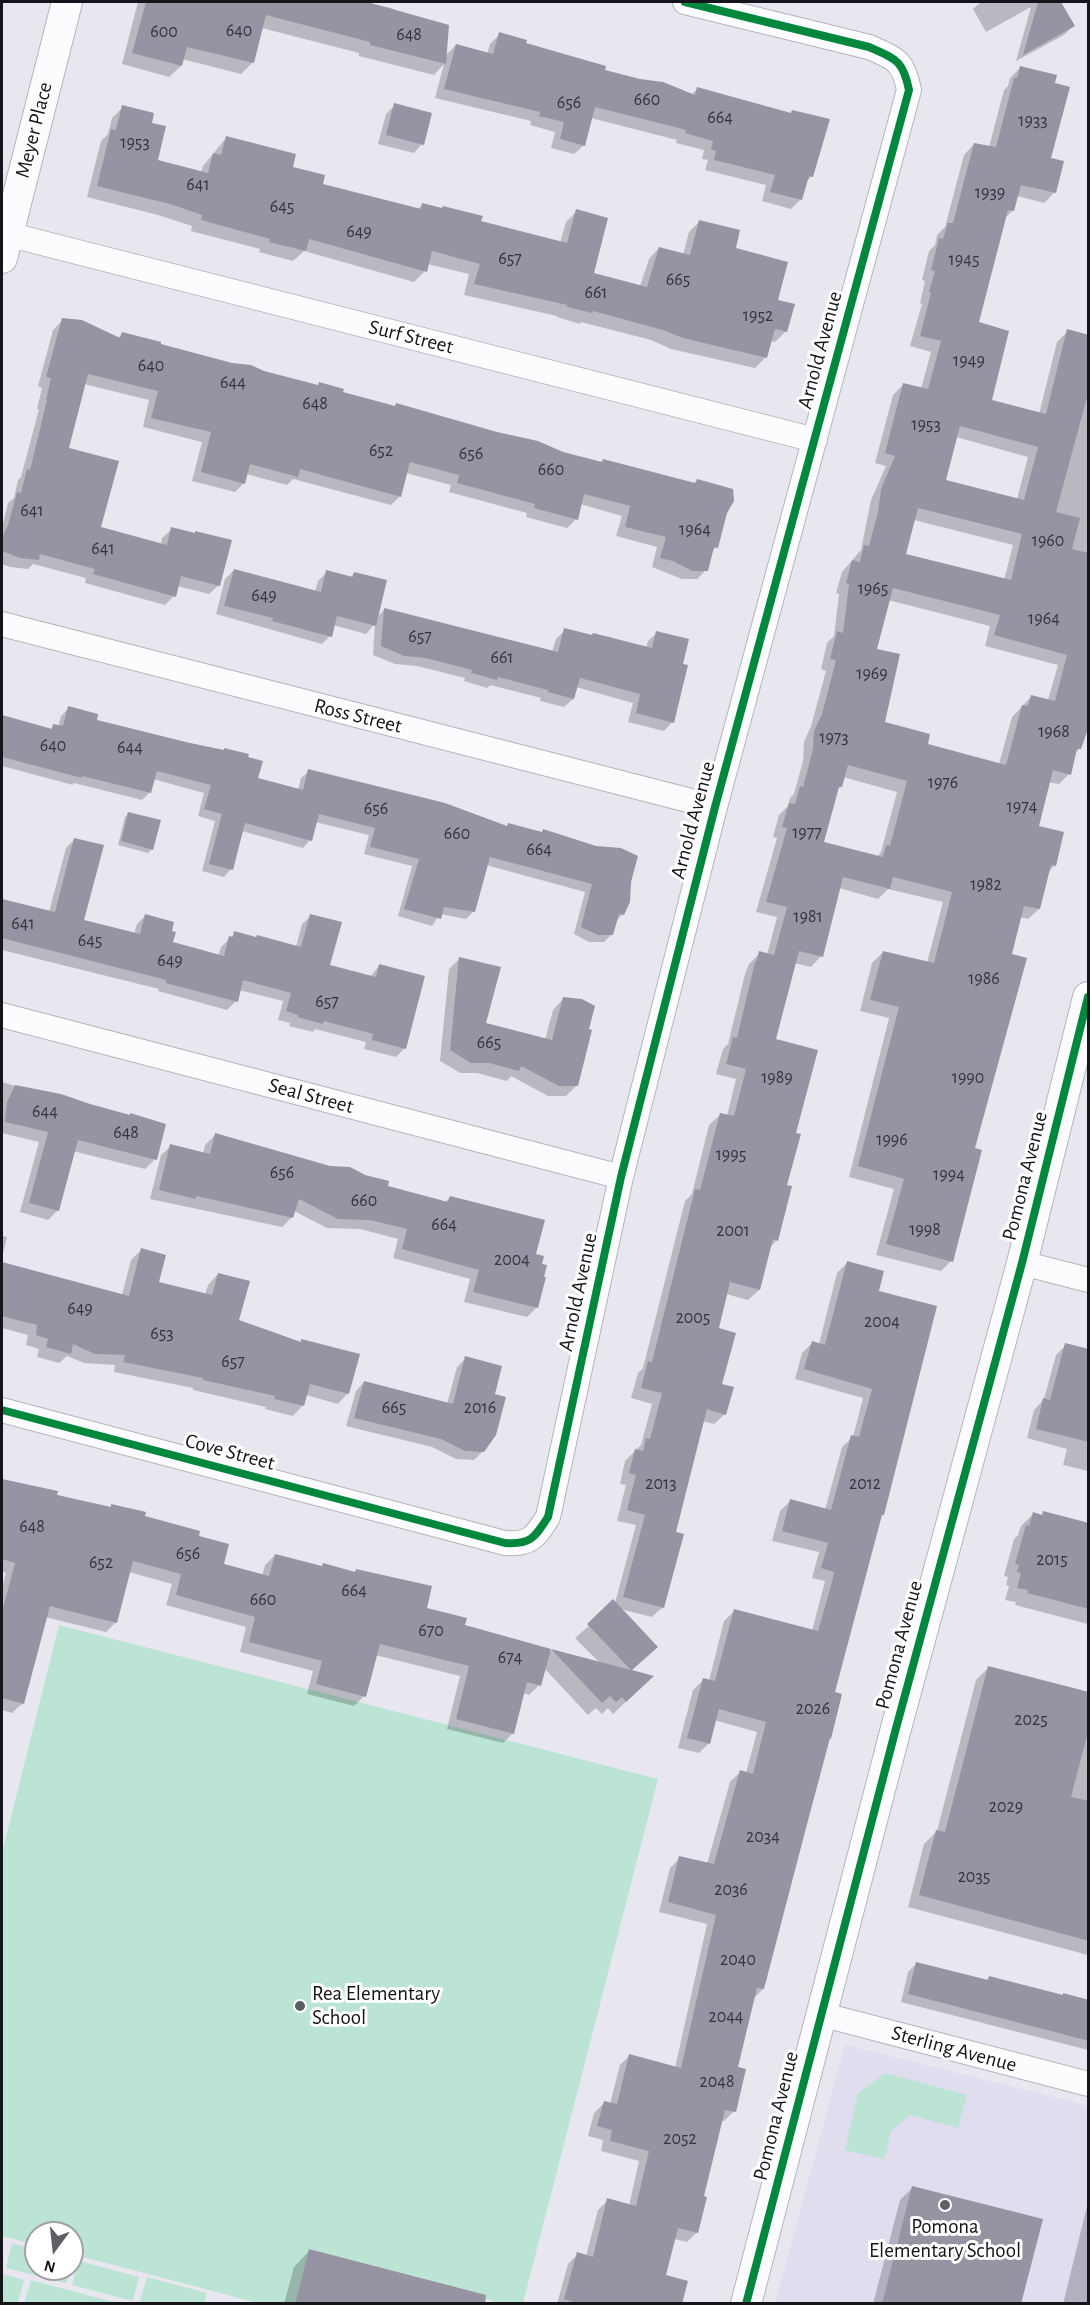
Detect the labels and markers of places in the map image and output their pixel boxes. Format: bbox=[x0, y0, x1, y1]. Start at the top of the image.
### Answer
place label: Rea Elementary School bbox=[312, 1981, 440, 2031]
marker: Rea Elementary School bbox=[293, 1999, 307, 2013]
marker: Pomona Elementary School bbox=[938, 2198, 952, 2212]
place label: Pomona Elementary School bbox=[869, 2214, 1021, 2264]

